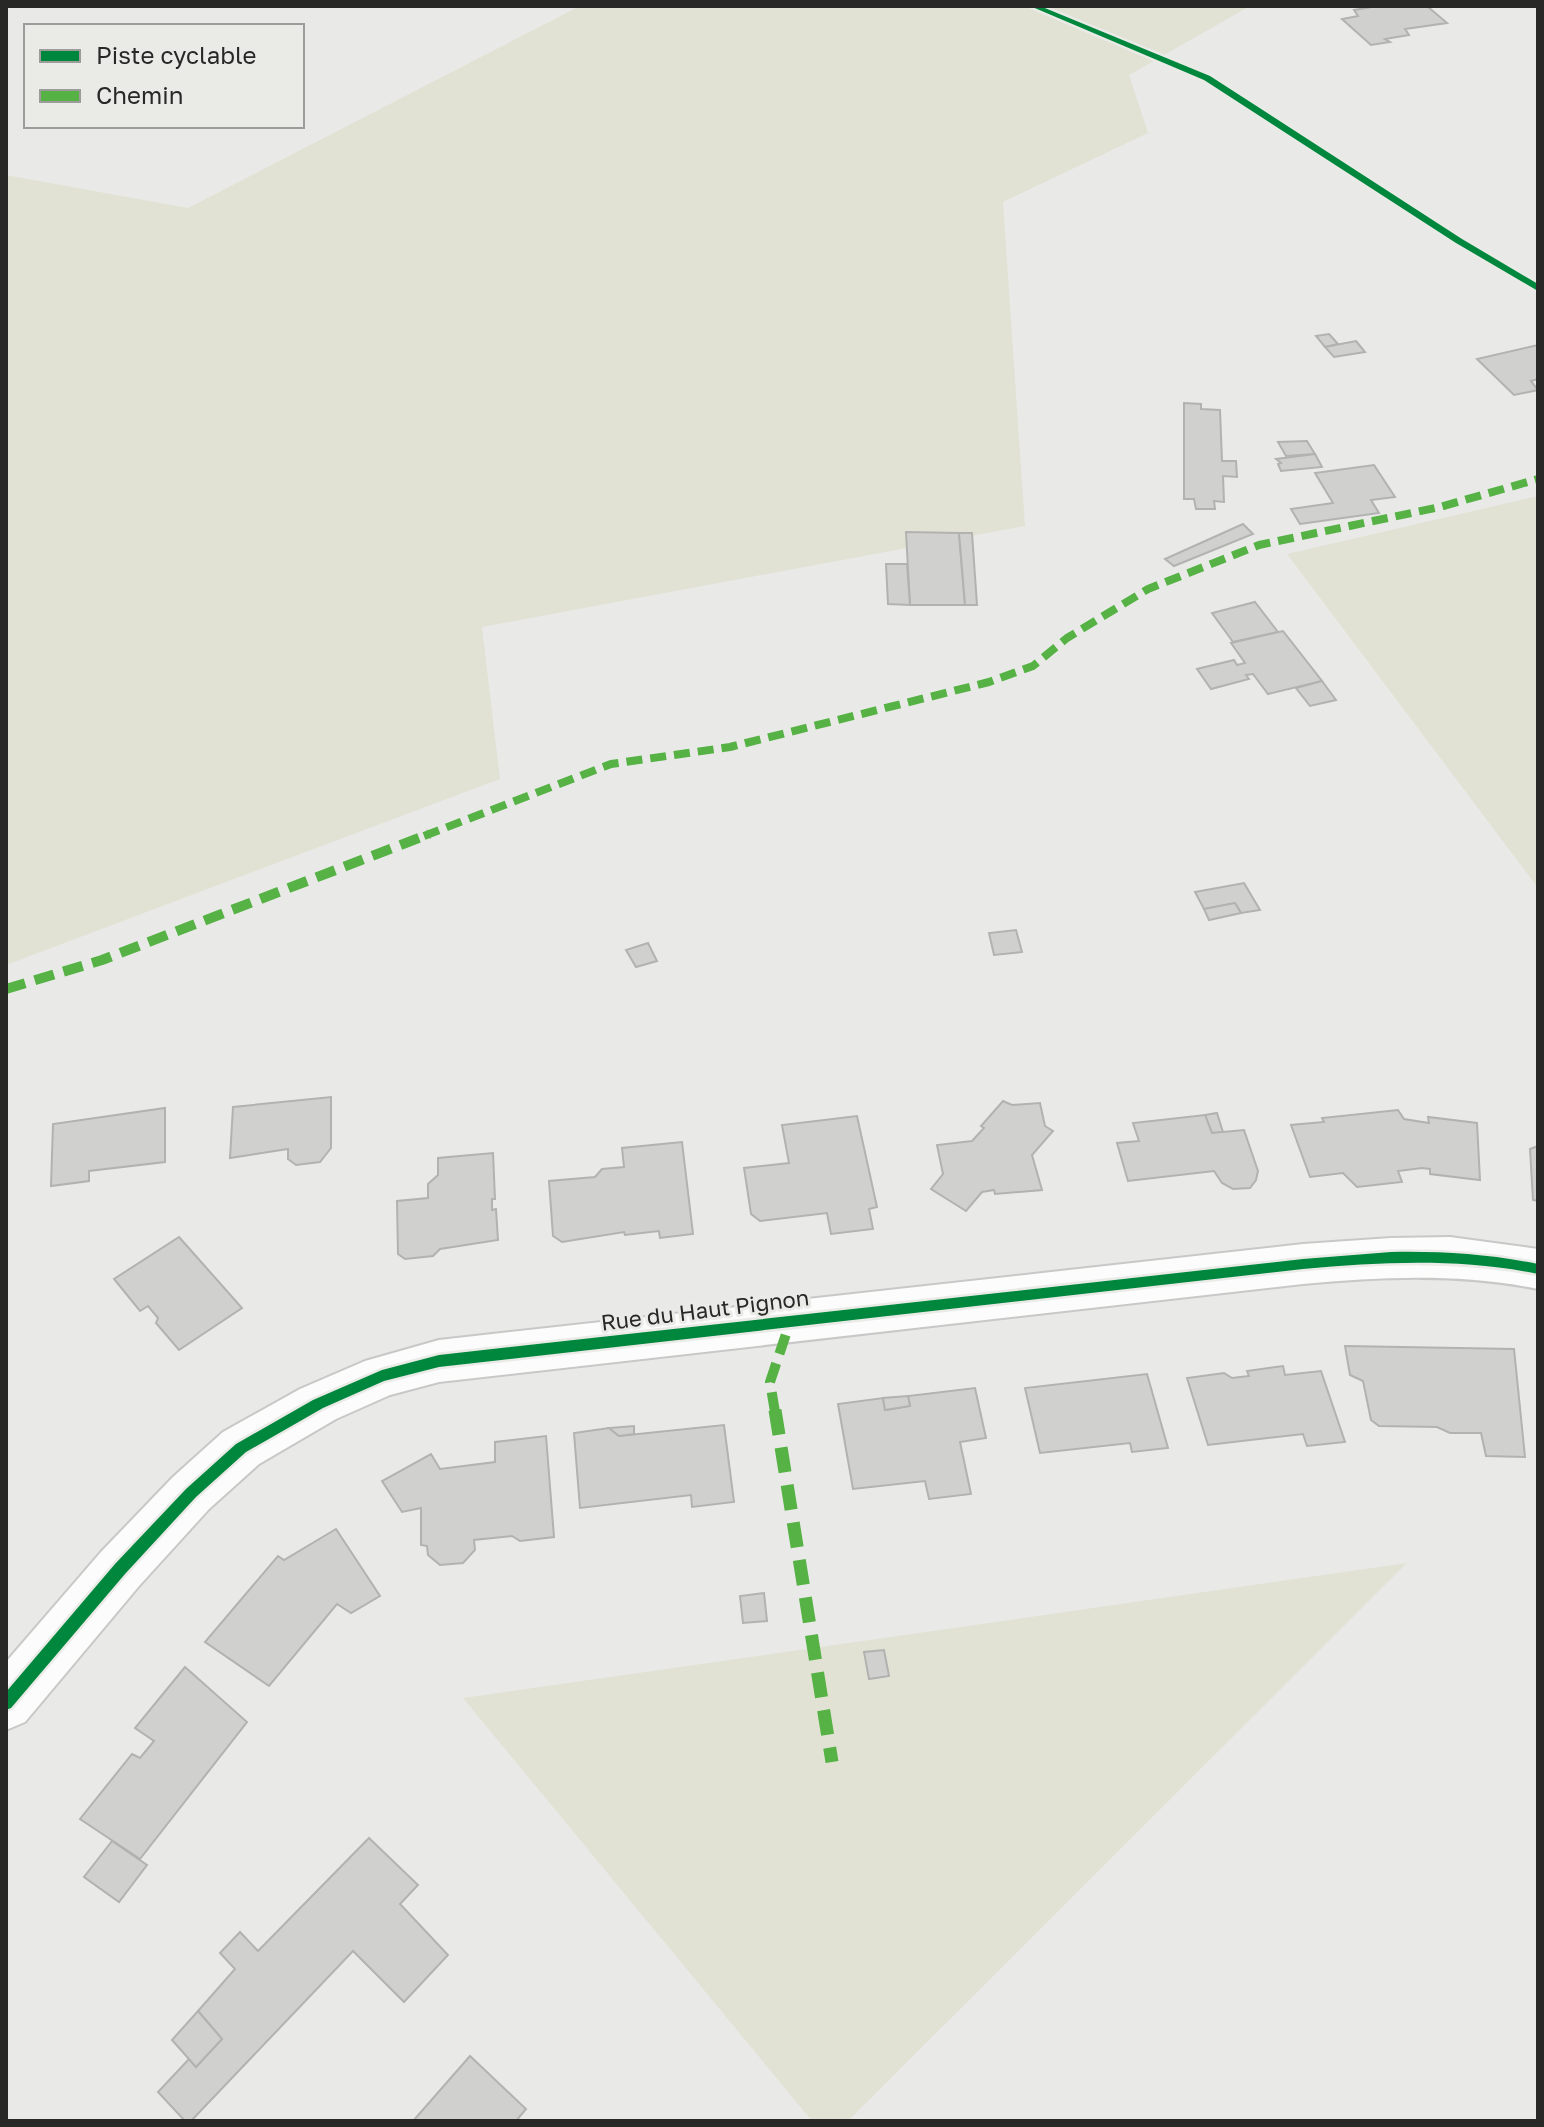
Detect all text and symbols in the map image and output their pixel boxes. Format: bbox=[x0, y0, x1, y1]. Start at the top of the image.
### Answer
legend bbox=[24, 24, 304, 128]
text: Piste cyclable bbox=[96, 40, 256, 69]
text: Chemin bbox=[96, 80, 183, 109]
street label: Rue du Haut Pignon bbox=[599, 1283, 810, 1336]

